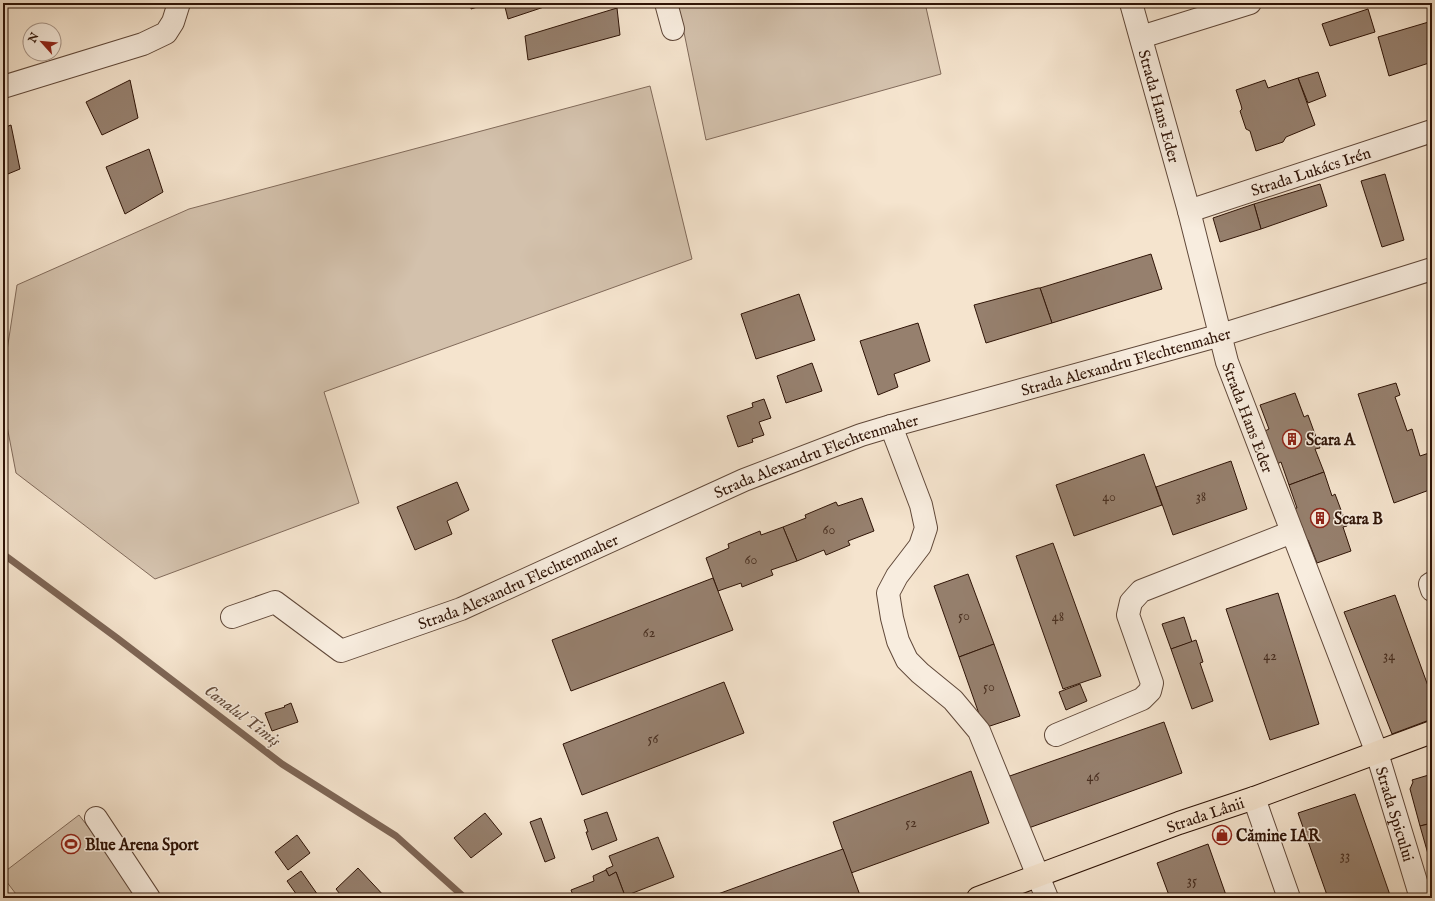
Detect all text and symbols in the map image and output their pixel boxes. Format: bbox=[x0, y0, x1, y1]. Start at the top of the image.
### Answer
north arrow bbox=[22, 22, 62, 62]
text: N bbox=[25, 30, 43, 46]
street label: Strada Hans Eder bbox=[1133, 48, 1183, 166]
street label: Strada Lukács Irén bbox=[1249, 144, 1374, 202]
street label: Strada Alexandru Flechtenmaher bbox=[1019, 324, 1234, 402]
street label: Strada Hans Eder bbox=[1216, 360, 1277, 476]
street label: Strada Alexandru Flechtenmaher bbox=[711, 411, 921, 504]
building icon: Scara A bbox=[1281, 428, 1303, 450]
place label: Scara A bbox=[1306, 431, 1356, 451]
house number: 40 bbox=[1102, 488, 1116, 506]
house number: 38 bbox=[1196, 488, 1206, 506]
building icon: Scara B bbox=[1309, 507, 1331, 529]
place label: Scara B bbox=[1334, 510, 1383, 530]
house number: 60 bbox=[823, 521, 836, 539]
street label: Strada Alexandru Flechtenmaher bbox=[416, 531, 622, 635]
house number: 60 bbox=[745, 551, 758, 569]
house number: 50 bbox=[958, 607, 970, 625]
house number: 48 bbox=[1052, 608, 1064, 626]
house number: 62 bbox=[643, 624, 656, 642]
house number: 42 bbox=[1263, 647, 1277, 665]
house number: 34 bbox=[1383, 647, 1395, 665]
house number: 50 bbox=[983, 678, 995, 696]
water label: Canalul Timiș bbox=[200, 681, 284, 752]
house number: 56 bbox=[648, 730, 660, 748]
street label: Strada Spicului bbox=[1370, 764, 1417, 864]
house number: 46 bbox=[1087, 768, 1100, 786]
street label: Strada Lânii bbox=[1164, 794, 1247, 839]
house number: 52 bbox=[905, 814, 917, 832]
shop icon: Cămine IAR bbox=[1211, 824, 1233, 846]
place label: Cămine IAR bbox=[1236, 827, 1321, 847]
sports icon: Blue Arena Sport bbox=[60, 833, 82, 855]
place label: Blue Arena Sport bbox=[85, 836, 199, 856]
house number: 33 bbox=[1340, 847, 1350, 865]
house number: 35 bbox=[1187, 872, 1197, 890]

